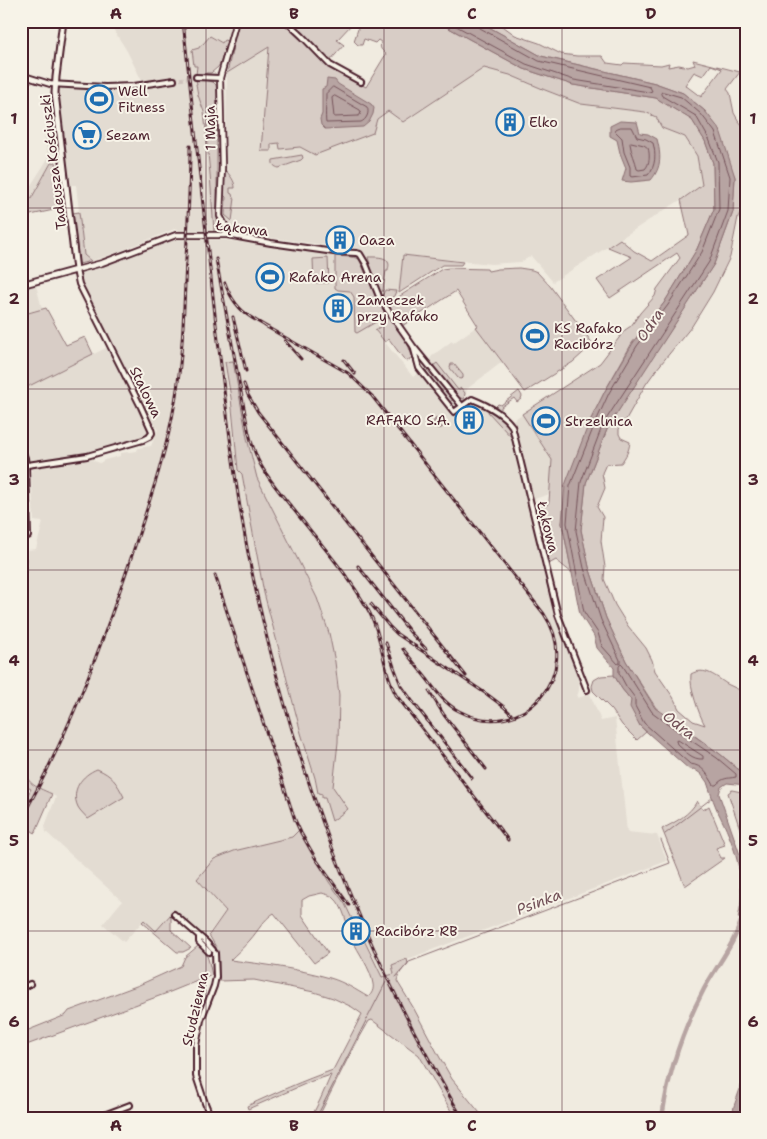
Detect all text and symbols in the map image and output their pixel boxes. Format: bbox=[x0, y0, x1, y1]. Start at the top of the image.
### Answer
text: A bbox=[110, 3, 122, 24]
text: B bbox=[289, 3, 299, 24]
text: C bbox=[467, 3, 477, 24]
text: D bbox=[645, 3, 657, 24]
place label: Well Fitness bbox=[118, 82, 165, 116]
sports icon: Well Fitness bbox=[84, 84, 114, 114]
street label: Tadeusza Kościuszki bbox=[36, 93, 70, 231]
street label: 1 Maja bbox=[201, 105, 219, 151]
building icon: Elko bbox=[495, 107, 525, 137]
text: 1 bbox=[10, 108, 18, 129]
text: 1 bbox=[749, 108, 757, 129]
place label: Elko bbox=[529, 113, 558, 131]
supermarket icon: Sezam bbox=[72, 120, 102, 150]
place label: Sezam bbox=[106, 126, 150, 144]
street label: Łąkowa bbox=[214, 216, 269, 240]
building icon: Oaza bbox=[325, 225, 355, 255]
place label: Oaza bbox=[359, 231, 395, 249]
sports icon: Rafako Arena bbox=[255, 262, 285, 292]
place label: Rafako Arena bbox=[289, 268, 382, 286]
text: 2 bbox=[8, 288, 20, 309]
text: 2 bbox=[747, 288, 759, 309]
place label: Zameczek przy Rafako bbox=[357, 291, 439, 325]
building icon: Zameczek przy Rafako bbox=[323, 293, 353, 323]
water label: Odra bbox=[632, 305, 668, 345]
place label: KS Rafako Racibórz bbox=[554, 319, 622, 353]
sports icon: KS Rafako Racibórz bbox=[520, 321, 550, 351]
street label: Stalowa bbox=[126, 363, 166, 421]
building icon: RAFAKO S.A. bbox=[454, 405, 484, 435]
sports icon: Strzelnica bbox=[531, 406, 561, 436]
place label: RAFAKO S.A. bbox=[366, 411, 450, 429]
place label: Strzelnica bbox=[565, 412, 633, 430]
text: 3 bbox=[8, 469, 20, 490]
text: 3 bbox=[747, 469, 759, 490]
street label: Łąkowa bbox=[533, 498, 563, 555]
text: 4 bbox=[8, 650, 20, 671]
text: 4 bbox=[747, 650, 759, 671]
water label: Odra bbox=[659, 706, 699, 744]
text: 5 bbox=[9, 830, 19, 851]
text: 5 bbox=[748, 830, 758, 851]
water label: Psinka bbox=[514, 884, 564, 920]
building icon: Racibórz RB bbox=[341, 916, 371, 946]
place label: Racibórz RB bbox=[375, 922, 457, 940]
street label: Studzienna bbox=[178, 970, 212, 1048]
text: 6 bbox=[8, 1011, 20, 1032]
text: 6 bbox=[747, 1011, 759, 1032]
text: A bbox=[110, 1115, 122, 1136]
text: B bbox=[289, 1115, 299, 1136]
text: C bbox=[467, 1115, 477, 1136]
text: D bbox=[645, 1115, 657, 1136]

